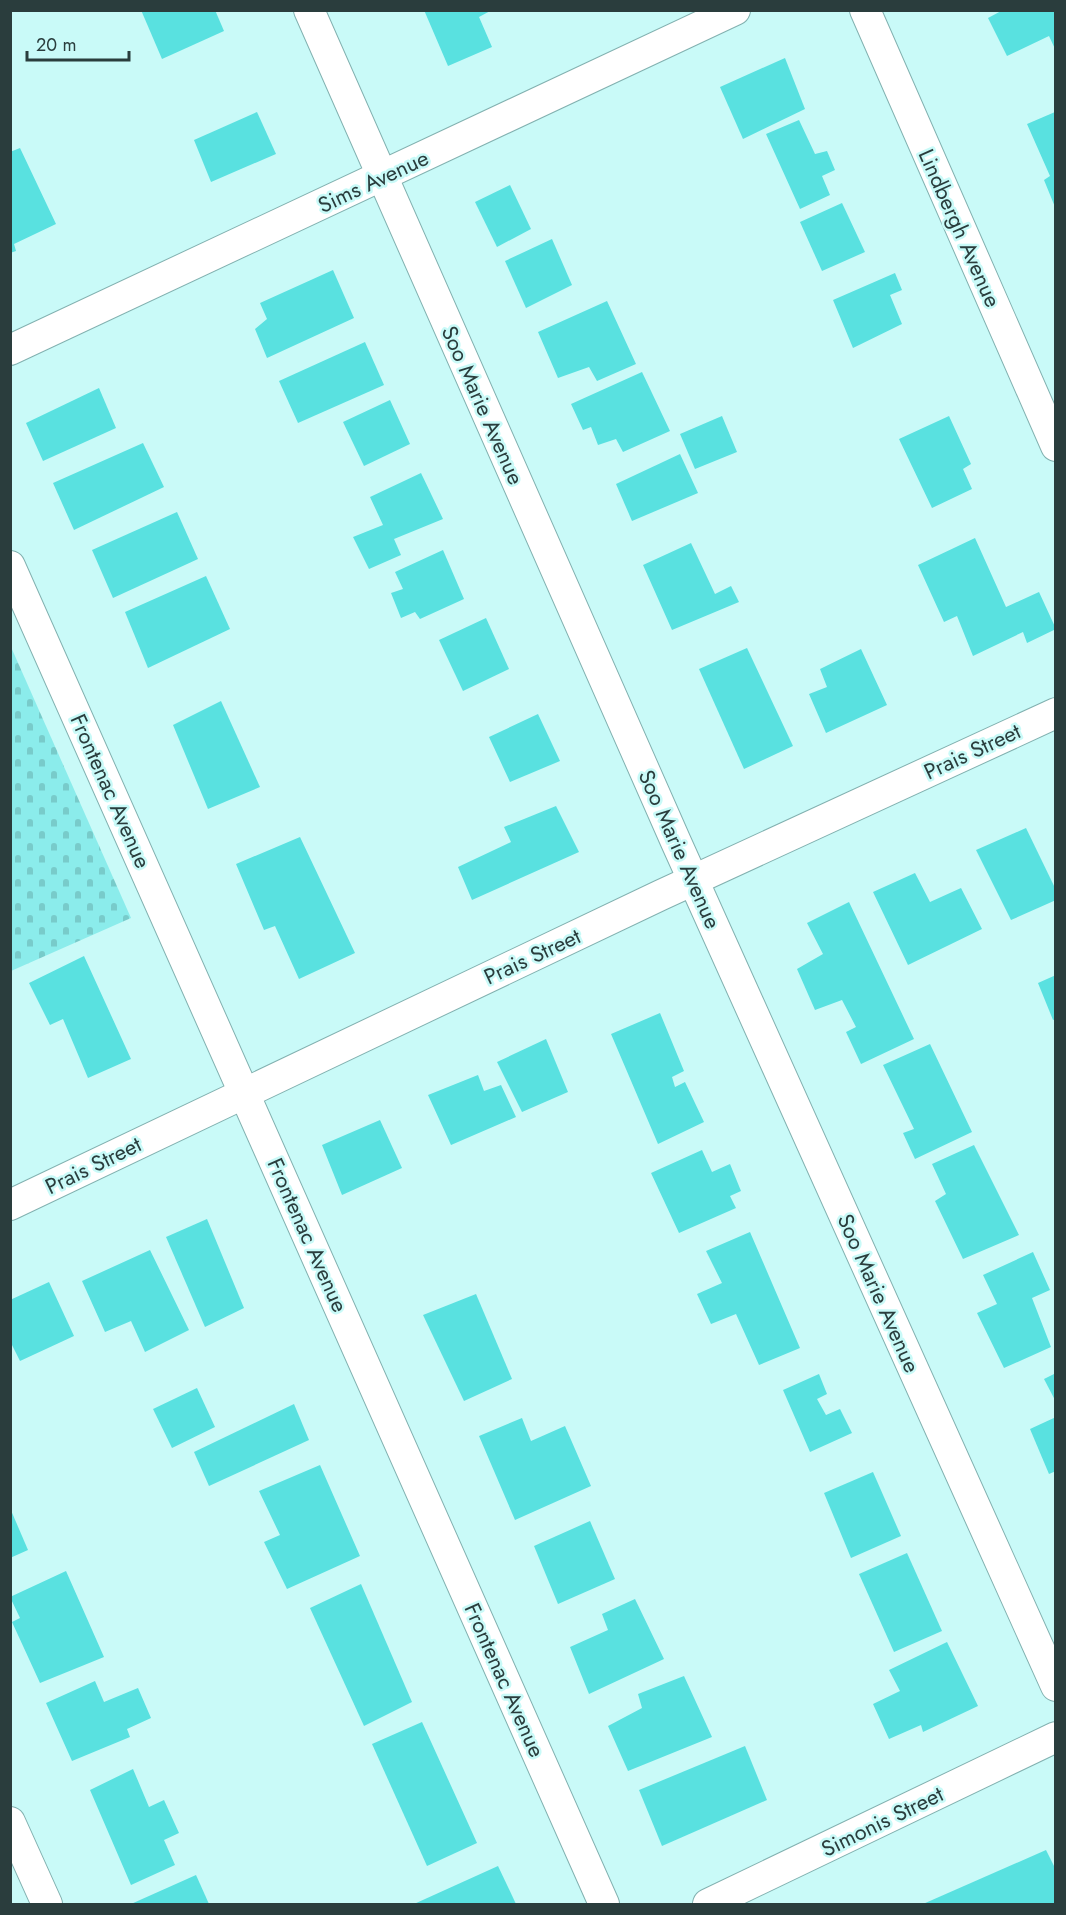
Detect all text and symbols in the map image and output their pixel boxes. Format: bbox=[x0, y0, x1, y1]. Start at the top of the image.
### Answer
scale bar bbox=[27, 24, 129, 62]
text: 20 m bbox=[36, 32, 76, 58]
street label: Sims Avenue bbox=[312, 141, 434, 221]
street label: Lindbergh Avenue bbox=[911, 144, 1009, 312]
street label: Soo Marie Avenue bbox=[434, 320, 532, 490]
street label: Frontenac Avenue bbox=[63, 709, 159, 873]
street label: Prais Street bbox=[918, 714, 1026, 787]
street label: Soo Marie Avenue bbox=[631, 764, 729, 934]
street label: Prais Street bbox=[478, 919, 586, 992]
street label: Prais Street bbox=[40, 1128, 147, 1202]
street label: Frontenac Avenue bbox=[260, 1153, 356, 1317]
street label: Soo Marie Avenue bbox=[830, 1208, 928, 1378]
street label: Frontenac Avenue bbox=[457, 1598, 553, 1762]
street label: Simonis Street bbox=[816, 1777, 949, 1864]

